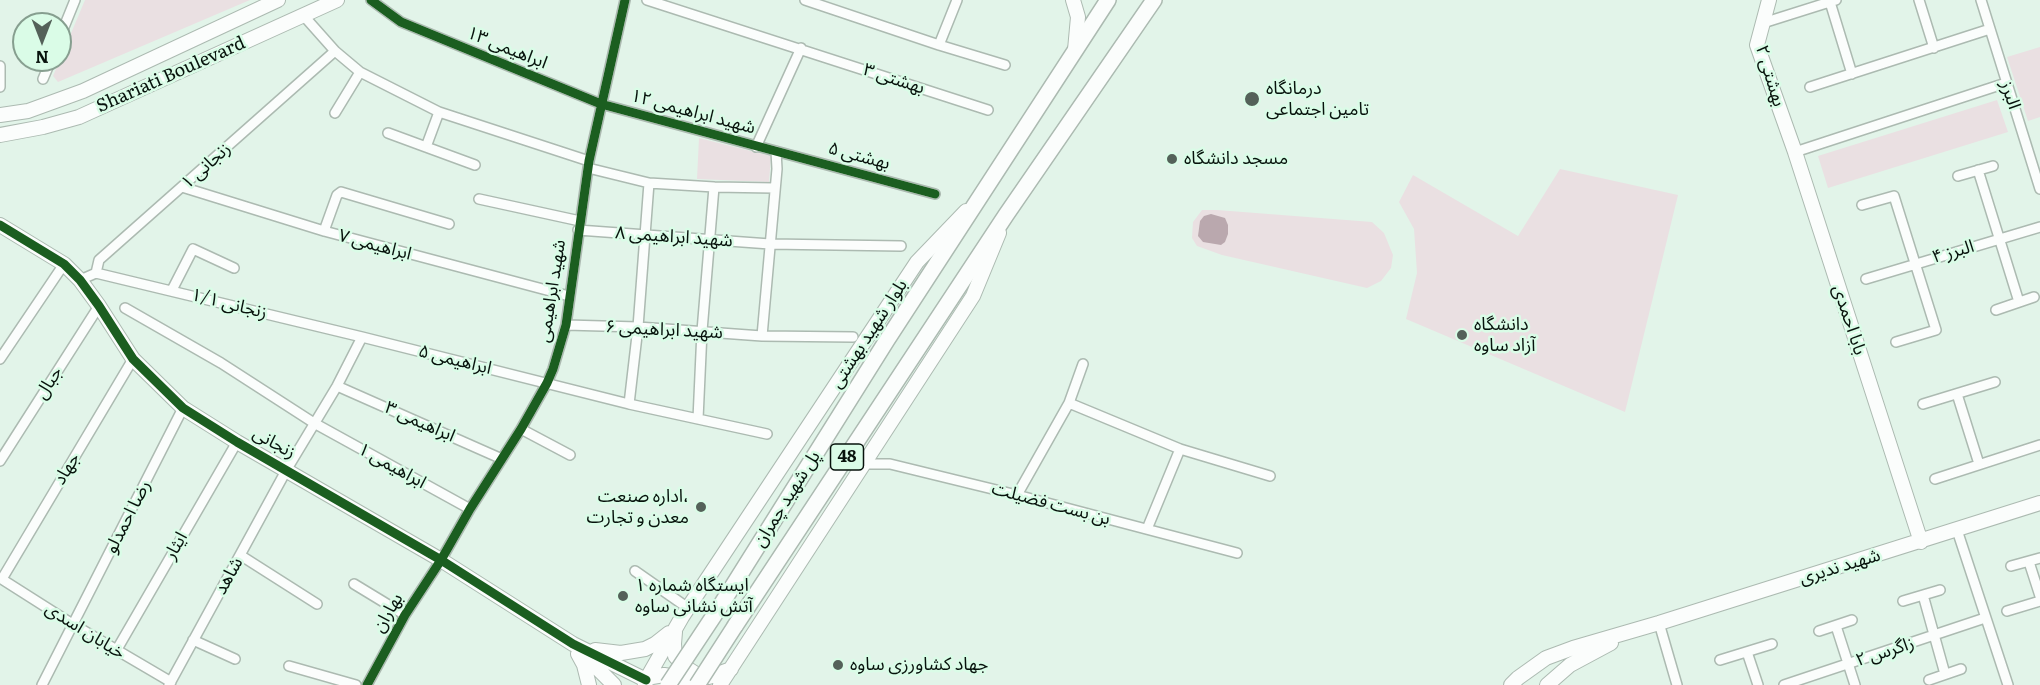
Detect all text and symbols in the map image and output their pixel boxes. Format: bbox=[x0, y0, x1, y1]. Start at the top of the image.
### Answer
north arrow bbox=[12, 12, 72, 72]
street label: ابراهیمی ۱۳ bbox=[464, 22, 550, 74]
street label: Shariati Boulevard bbox=[93, 32, 249, 118]
street label: بهشتی ۲ bbox=[1750, 43, 1790, 109]
text: N bbox=[35, 46, 49, 70]
street label: بهشتی ۳ bbox=[861, 59, 927, 99]
place label: درمانگاه تامین اجتماعی bbox=[1266, 78, 1369, 121]
street label: البرز bbox=[1995, 78, 2025, 112]
street label: شهید ابراهیمی ۱۲ bbox=[628, 85, 758, 139]
marker: درمانگاه تامین اجتماعی bbox=[1243, 90, 1261, 108]
street label: بهشتی ۵ bbox=[826, 137, 892, 175]
street label: زنجانی ۱ bbox=[177, 138, 235, 194]
place label: مسجد دانشگاه bbox=[1184, 148, 1288, 170]
marker: مسجد دانشگاه bbox=[1165, 152, 1179, 166]
street label: شهید ابراهیمی ۸ bbox=[614, 222, 734, 252]
street label: ابراهیمی ۷ bbox=[336, 225, 414, 265]
street label: البرز ۴ bbox=[1929, 236, 1977, 268]
street label: شهید ابراهیمی bbox=[533, 238, 571, 344]
street label: بلوار شهید بهشتی bbox=[826, 275, 912, 393]
street label: بابا احمدی bbox=[1828, 282, 1870, 358]
street label: زنجانی ۱/۱ bbox=[189, 284, 269, 324]
place label: دانشگاه آزاد ساوه bbox=[1474, 314, 1536, 356]
street label: شهید ابراهیمی ۶ bbox=[605, 316, 723, 344]
marker: دانشگاه آزاد ساوه bbox=[1455, 328, 1469, 342]
street label: ابراهیمی ۵ bbox=[416, 340, 494, 380]
street label: جبال bbox=[31, 363, 67, 403]
street label: ابراهیمی ۳ bbox=[381, 397, 459, 447]
street label: زنجانی bbox=[249, 422, 299, 464]
street label: ابراهیمی ۱ bbox=[354, 438, 430, 494]
road number: 48 bbox=[830, 444, 864, 470]
street label: پل شهید چمران bbox=[749, 447, 825, 551]
street label: جهاد bbox=[49, 449, 85, 489]
street label: رضا احمدلو bbox=[100, 477, 156, 557]
street label: بن بست فضیلت bbox=[989, 478, 1113, 530]
place label: اداره صنعت، معدن و تجارت bbox=[586, 486, 689, 528]
marker: اداره صنعت، معدن و تجارت bbox=[694, 500, 708, 514]
street label: ایثار bbox=[160, 528, 192, 564]
street label: شهید ندیری bbox=[1797, 544, 1883, 590]
street label: شاهد bbox=[210, 554, 248, 598]
place label: ایستگاه شماره ۱ آتش نشانی ساوه bbox=[635, 575, 753, 618]
street label: بهاران bbox=[368, 589, 408, 637]
marker: ایستگاه شماره ۱ آتش نشانی ساوه bbox=[616, 589, 630, 603]
street label: خیابان اسدی bbox=[41, 598, 129, 664]
street label: زاگرس ۲ bbox=[1853, 632, 1917, 672]
place label: جهاد کشاورزی ساوه bbox=[850, 654, 988, 676]
marker: جهاد کشاورزی ساوه bbox=[831, 658, 845, 672]

